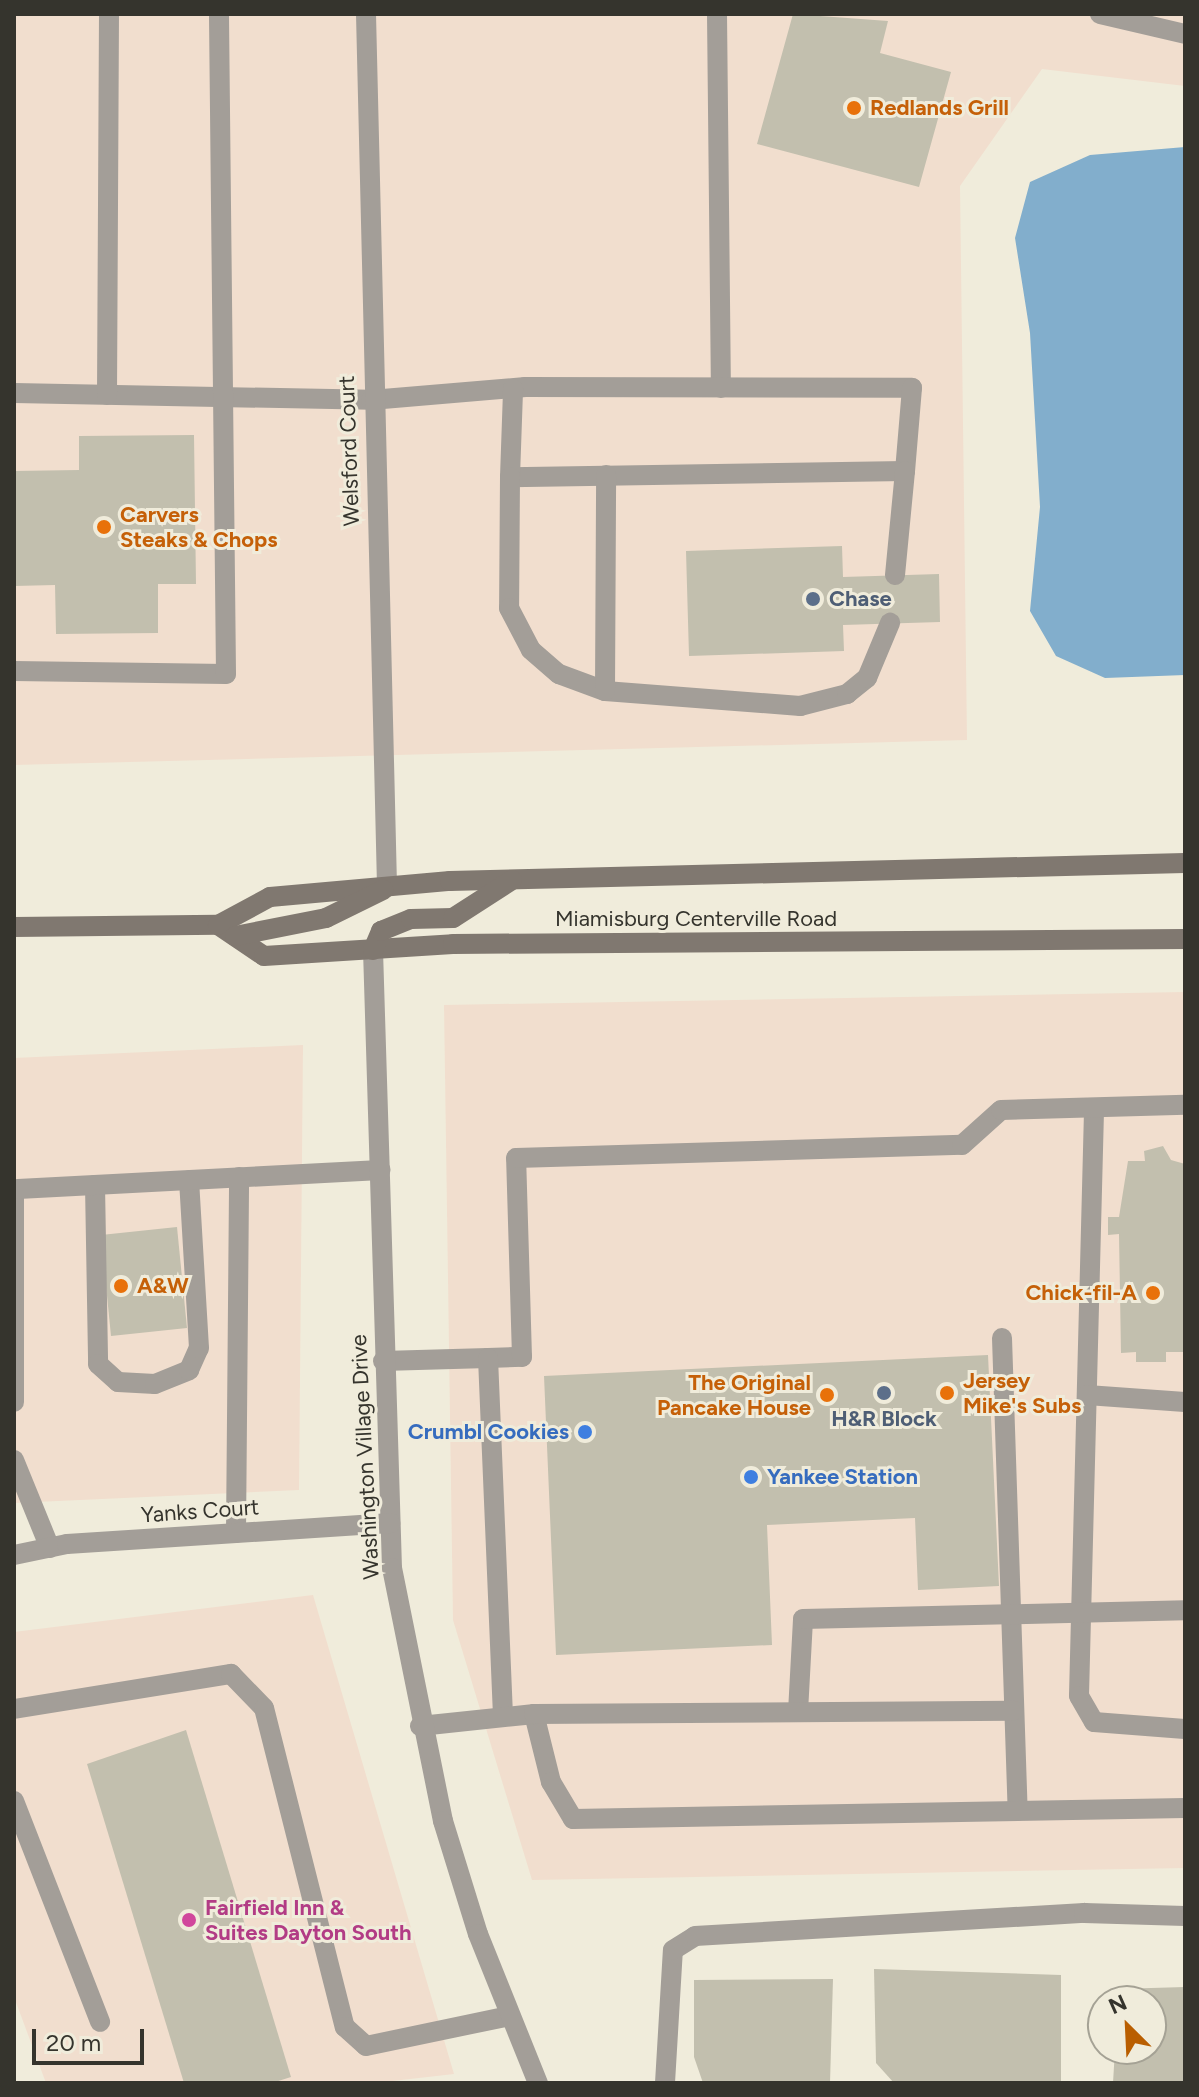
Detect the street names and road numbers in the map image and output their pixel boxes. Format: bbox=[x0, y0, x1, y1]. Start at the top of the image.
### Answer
street label: Welsford Court bbox=[333, 375, 365, 527]
street label: Miamisburg Centerville Road bbox=[555, 906, 837, 932]
street label: Washington Village Drive bbox=[345, 1334, 385, 1580]
street label: Yanks Court bbox=[140, 1494, 260, 1528]

